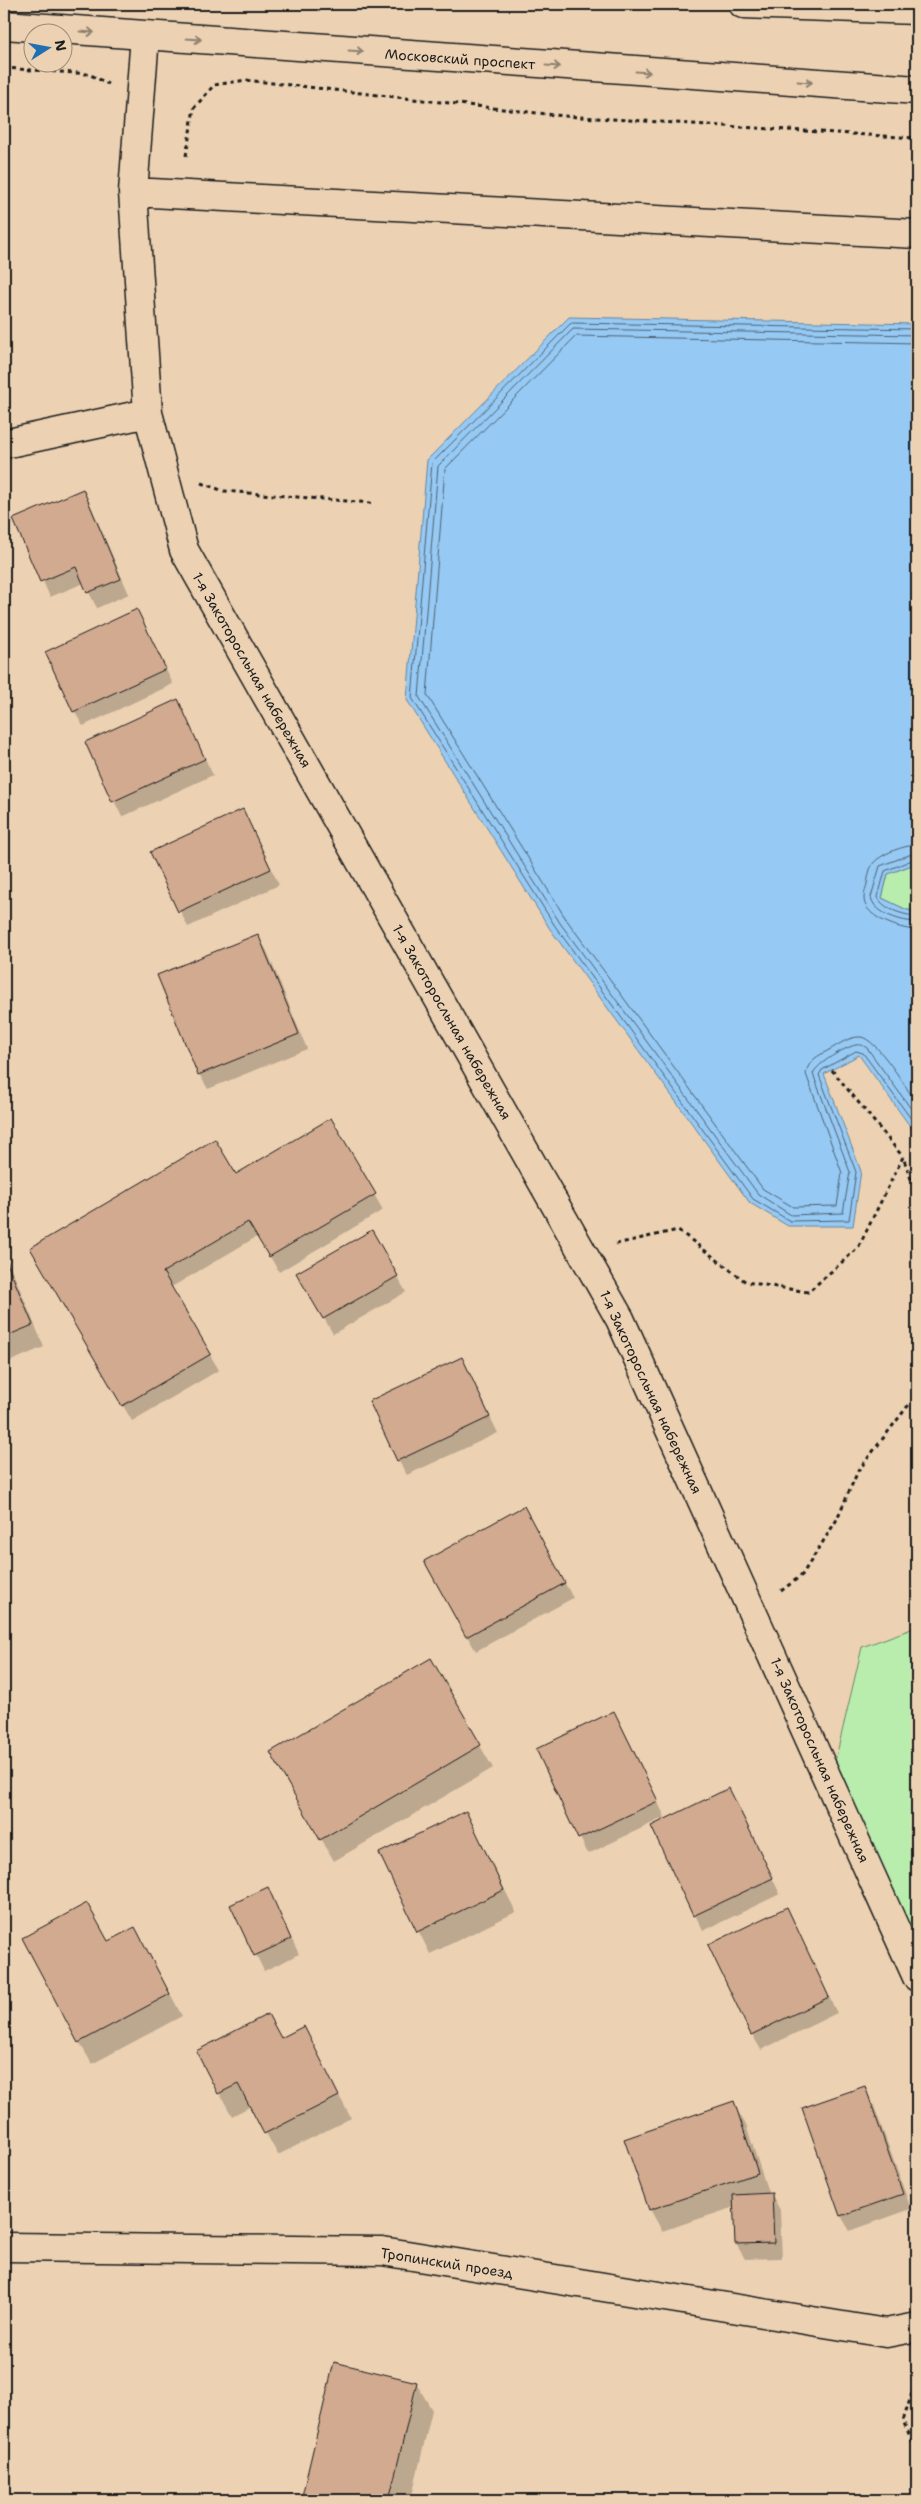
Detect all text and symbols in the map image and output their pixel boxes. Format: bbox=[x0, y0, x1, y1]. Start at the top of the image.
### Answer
north arrow bbox=[22, 22, 72, 72]
one-way arrow bbox=[79, 27, 95, 36]
one-way arrow bbox=[186, 35, 202, 44]
text: N bbox=[51, 38, 71, 53]
street label: Московский проспект bbox=[384, 45, 537, 73]
one-way arrow bbox=[348, 47, 364, 56]
one-way arrow bbox=[545, 61, 561, 70]
one-way arrow bbox=[635, 67, 651, 76]
one-way arrow bbox=[797, 78, 813, 87]
street label: 1-я Закоторосльная набережная bbox=[189, 569, 315, 771]
street label: 1-я Закоторосльная набережная bbox=[389, 921, 515, 1123]
street label: 1-я Закоторосльная набережная bbox=[596, 1287, 706, 1497]
street label: 1-я Закоторосльная набережная bbox=[766, 1655, 874, 1865]
street label: Тропинский проезд bbox=[379, 2244, 515, 2282]

